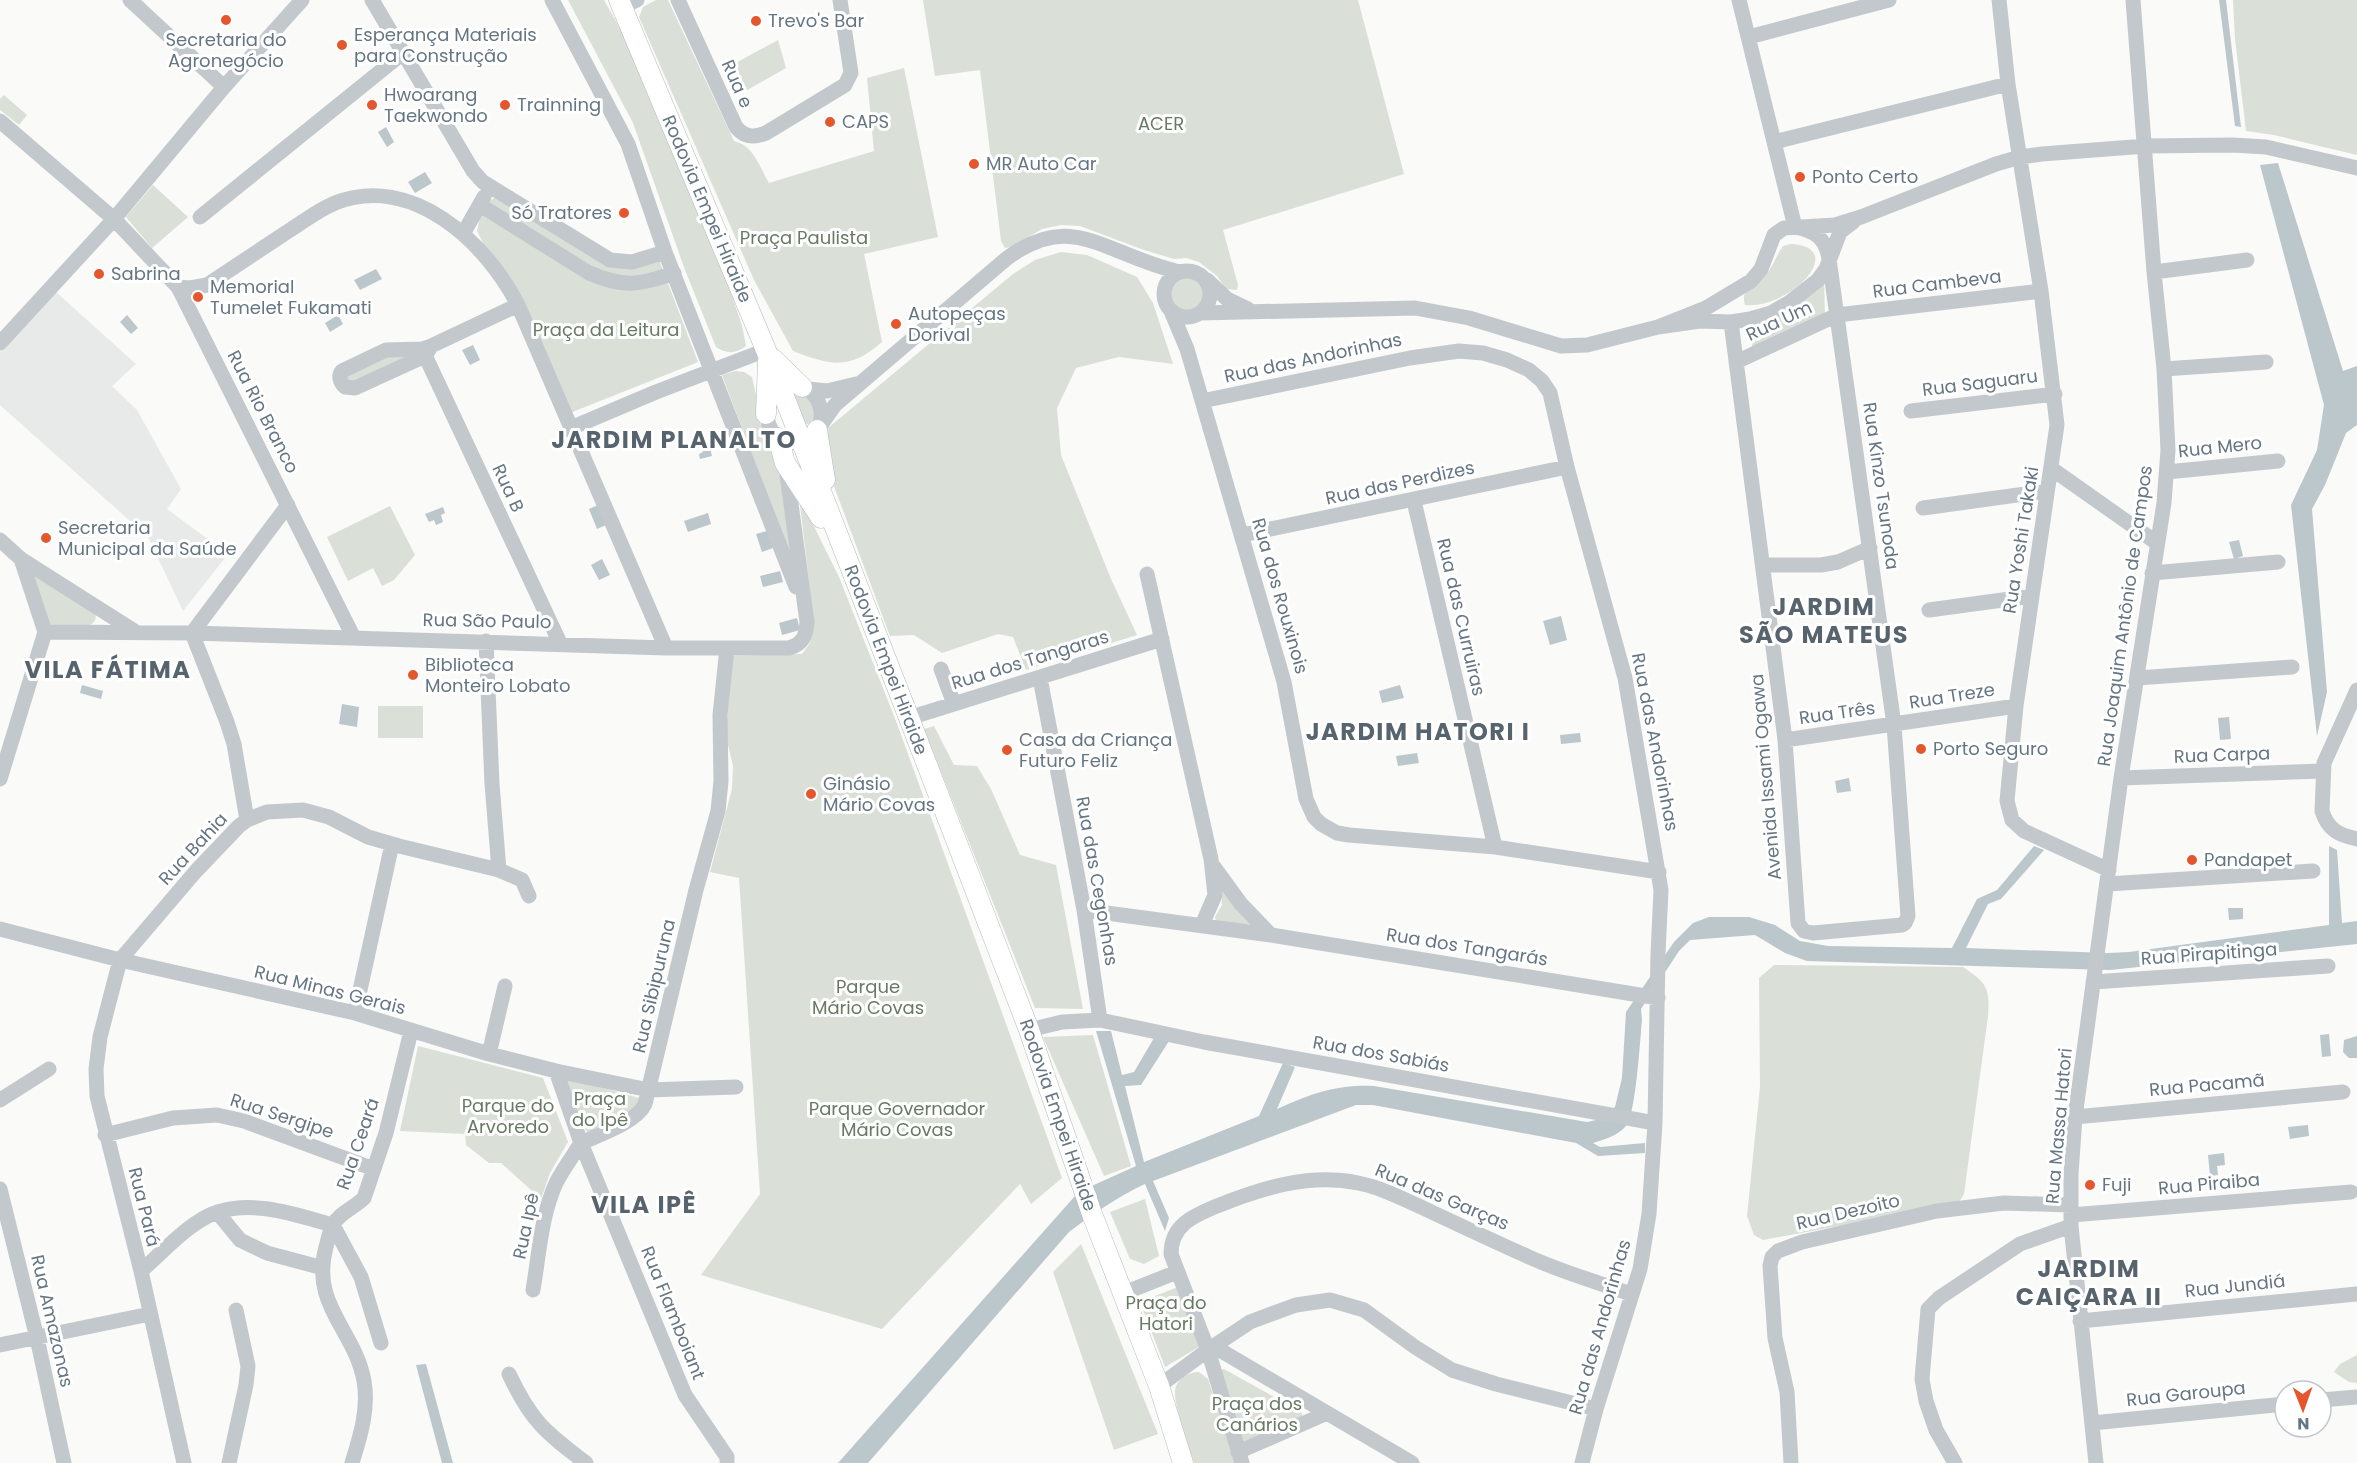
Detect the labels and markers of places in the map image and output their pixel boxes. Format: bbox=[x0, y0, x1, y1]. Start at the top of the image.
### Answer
place label: Trevo's Bar bbox=[768, 8, 864, 33]
marker: Secretaria do Agronegócio bbox=[219, 13, 233, 27]
marker: Trevo's Bar bbox=[749, 14, 763, 28]
place label: Esperança Materiais para Construção bbox=[354, 22, 537, 68]
place label: Secretaria do Agronegócio bbox=[165, 27, 287, 73]
marker: Esperança Materiais para Construção bbox=[335, 38, 349, 52]
place label: Hwoarang Taekwondo bbox=[384, 82, 488, 128]
place label: Trainning bbox=[517, 92, 601, 117]
marker: Hwoarang Taekwondo bbox=[365, 98, 379, 112]
marker: Trainning bbox=[498, 98, 512, 112]
place label: CAPS bbox=[842, 109, 889, 134]
marker: CAPS bbox=[823, 115, 837, 129]
place label: MR Auto Car bbox=[986, 151, 1097, 176]
marker: MR Auto Car bbox=[967, 157, 981, 171]
place label: Ponto Certo bbox=[1812, 164, 1918, 189]
marker: Ponto Certo bbox=[1793, 170, 1807, 184]
place label: Só Tratores bbox=[511, 200, 612, 225]
marker: Só Tratores bbox=[617, 206, 631, 220]
place label: Sabrina bbox=[111, 261, 181, 286]
marker: Sabrina bbox=[92, 267, 106, 281]
place label: Memorial Tumelet Fukamati bbox=[210, 274, 372, 320]
marker: Memorial Tumelet Fukamati bbox=[191, 290, 205, 304]
place label: Autopeças Dorival bbox=[908, 301, 1006, 347]
marker: Autopeças Dorival bbox=[889, 317, 903, 331]
place label: Secretaria Municipal da Saúde bbox=[58, 515, 237, 561]
marker: Secretaria Municipal da Saúde bbox=[39, 531, 53, 545]
place label: Biblioteca Monteiro Lobato bbox=[425, 652, 570, 698]
marker: Biblioteca Monteiro Lobato bbox=[406, 668, 420, 682]
place label: Casa da Criança Futuro Feliz bbox=[1019, 727, 1172, 773]
place label: Porto Seguro bbox=[1933, 736, 2048, 761]
marker: Porto Seguro bbox=[1914, 742, 1928, 756]
marker: Casa da Criança Futuro Feliz bbox=[1000, 743, 1014, 757]
place label: Ginásio Mário Covas bbox=[823, 771, 935, 817]
marker: Ginásio Mário Covas bbox=[804, 787, 818, 801]
place label: Pandapet bbox=[2204, 847, 2292, 872]
marker: Pandapet bbox=[2185, 853, 2199, 867]
place label: Fuji bbox=[2102, 1172, 2131, 1197]
marker: Fuji bbox=[2083, 1178, 2097, 1192]

